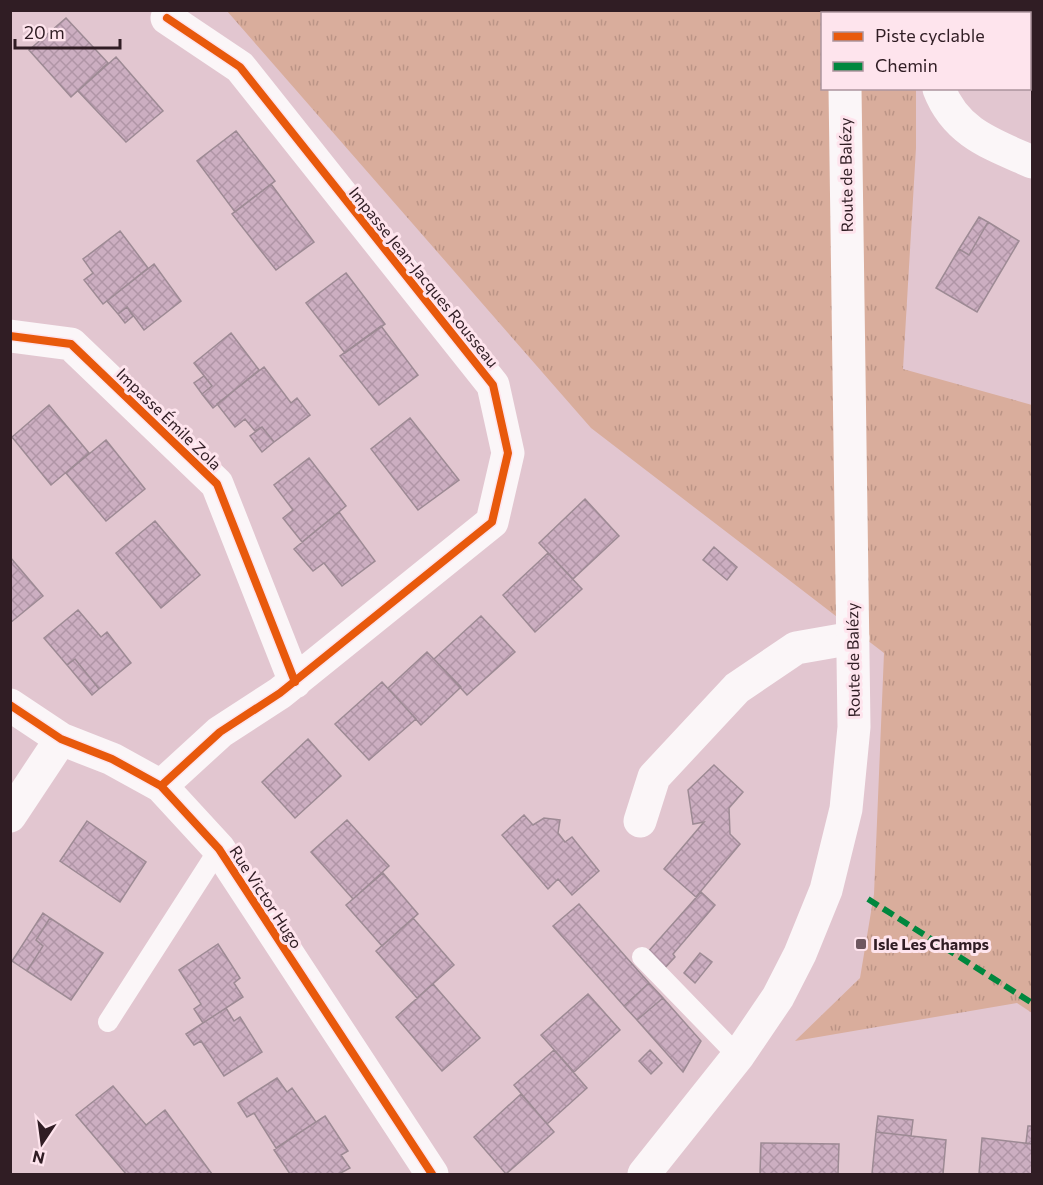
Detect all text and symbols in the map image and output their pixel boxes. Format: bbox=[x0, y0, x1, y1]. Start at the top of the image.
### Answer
scale bar bbox=[15, 12, 120, 50]
legend bbox=[821, 12, 1031, 90]
text: 20 m bbox=[24, 21, 65, 43]
text: Piste cyclable bbox=[875, 24, 985, 46]
text: Chemin bbox=[875, 54, 938, 76]
street label: Route de Balézy bbox=[835, 117, 856, 233]
street label: Impasse Jean-Jacques Rousseau bbox=[346, 183, 503, 371]
street label: Impasse Émile Zola bbox=[113, 364, 226, 473]
street label: Route de Balézy bbox=[842, 602, 863, 718]
street label: Rue Victor Hugo bbox=[226, 842, 307, 952]
place label: Isle Les Champs bbox=[873, 934, 989, 953]
marker: Isle Les Champs bbox=[854, 937, 868, 951]
north arrow bbox=[12, 1113, 72, 1173]
text: N bbox=[31, 1147, 46, 1169]

